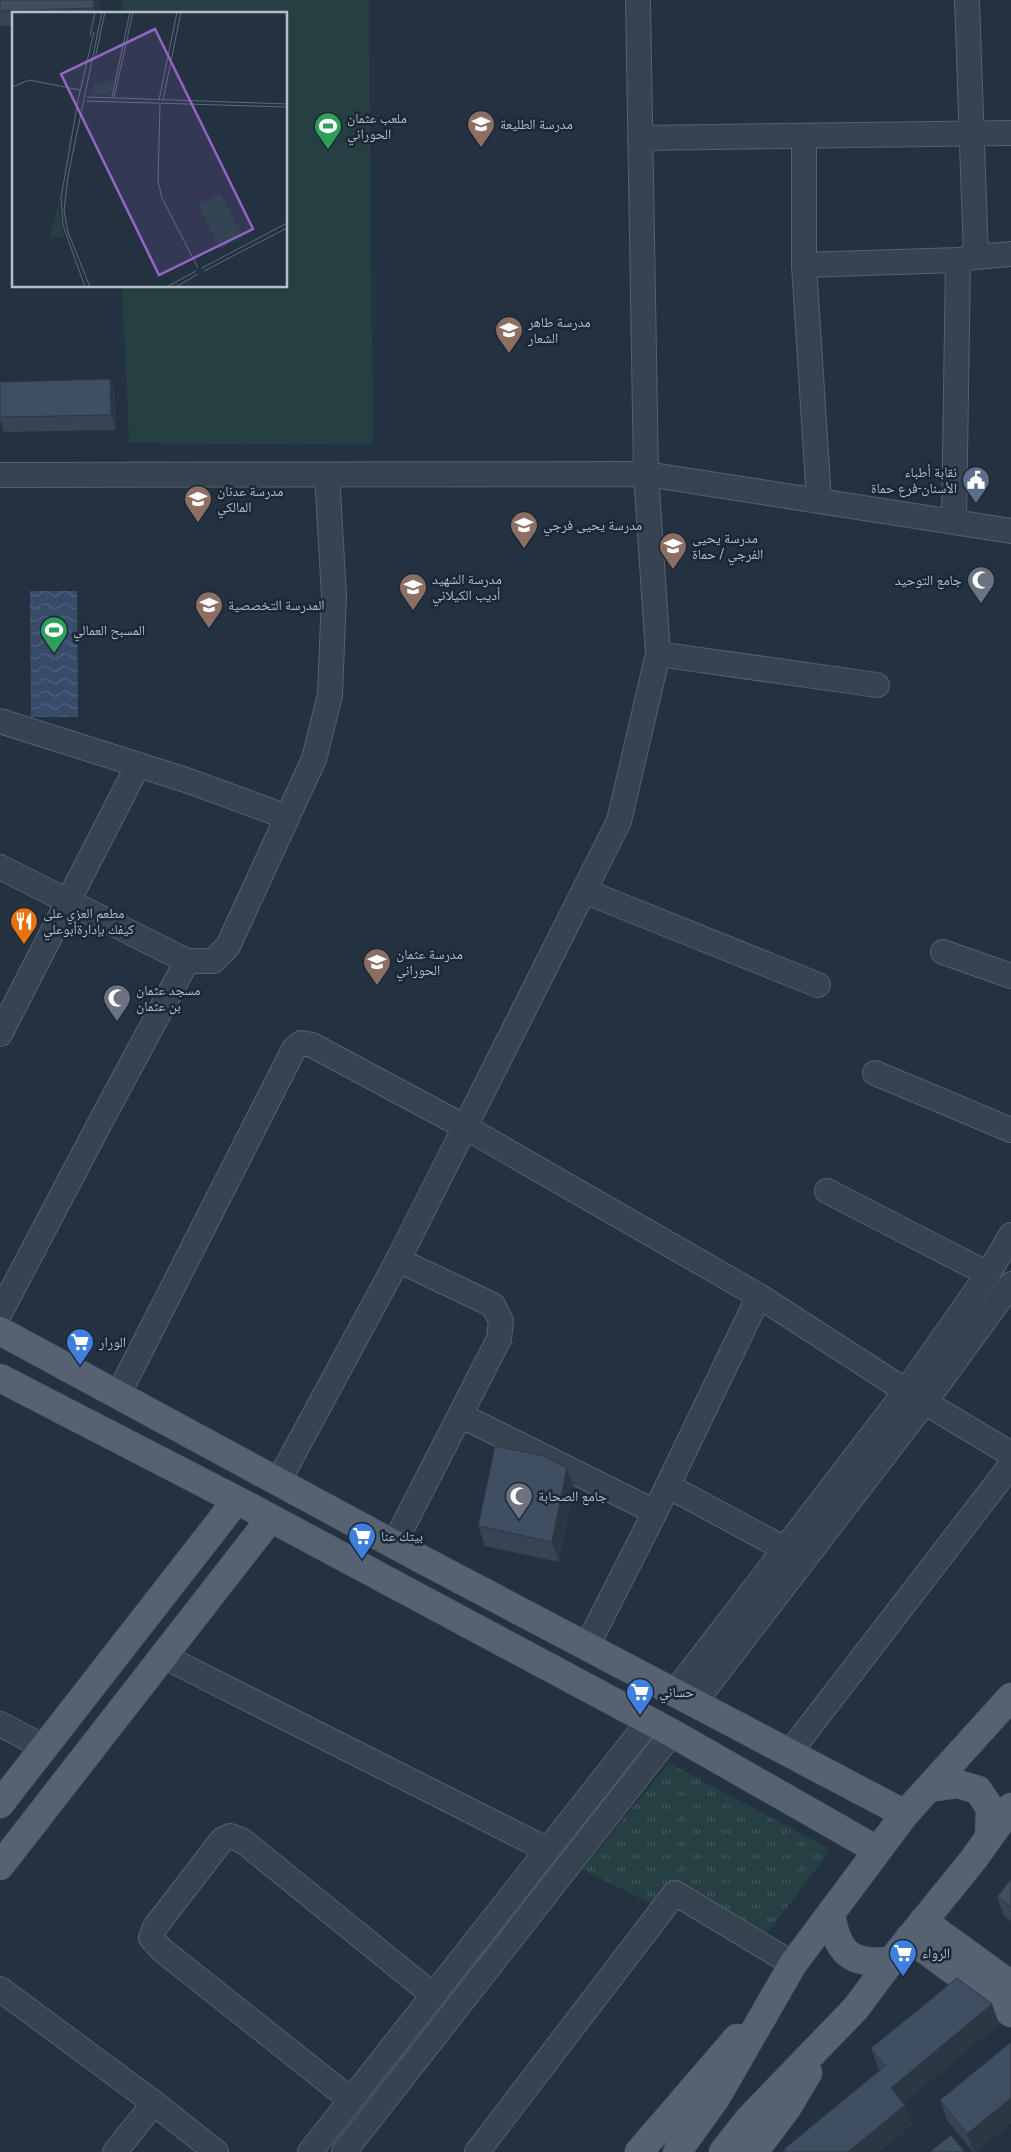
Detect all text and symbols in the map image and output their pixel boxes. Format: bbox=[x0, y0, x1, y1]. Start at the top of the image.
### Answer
inset map bbox=[12, 12, 288, 288]
school or university icon: مدرسة الطليعة bbox=[466, 109, 496, 148]
place label: ملعب عثمان الحوراني bbox=[347, 110, 407, 146]
sports icon: ملعب عثمان الحوراني bbox=[313, 111, 343, 150]
place label: مدرسة الطليعة bbox=[500, 116, 573, 133]
place label: مدرسة طاهر الشعار bbox=[527, 314, 591, 347]
school or university icon: مدرسة طاهر الشعار bbox=[494, 315, 524, 354]
place label: نقابة أطباء الأسنان-فرع حماة bbox=[871, 464, 957, 498]
public building icon: نقابة أطباء الأسنان-فرع حماة bbox=[961, 465, 991, 504]
place label: مدرسة عدنان المالكي bbox=[217, 483, 283, 519]
school or university icon: مدرسة عدنان المالكي bbox=[183, 484, 213, 523]
school or university icon: مدرسة يحيى فرجي bbox=[509, 510, 539, 549]
place label: مدرسة يحيى فرجي bbox=[543, 517, 642, 537]
place label: مدرسة يحيى الفرجي / حماة bbox=[692, 530, 763, 566]
school or university icon: مدرسة يحيى الفرجي / حماة bbox=[658, 531, 688, 570]
mosque icon: جامع التوحيد bbox=[966, 565, 996, 604]
place label: مدرسة الشهيد أديب الكيلاني bbox=[432, 571, 502, 607]
school or university icon: مدرسة الشهيد أديب الكيلاني bbox=[398, 572, 428, 611]
place label: جامع التوحيد bbox=[895, 572, 962, 590]
school or university icon: المدرسة التخصصية bbox=[194, 590, 224, 629]
place label: المدرسة التخصصية bbox=[228, 597, 325, 614]
sports icon: المسبح العمالي bbox=[39, 615, 69, 654]
place label: المسبح العمالي bbox=[73, 622, 145, 642]
place label: مطعم العزي على كيفك بإدارةأبوعلي bbox=[43, 905, 134, 941]
restaurant icon: مطعم العزي على كيفك بإدارةأبوعلي bbox=[9, 906, 39, 945]
place label: مدرسة عثمان الحوراني bbox=[396, 946, 463, 982]
school or university icon: مدرسة عثمان الحوراني bbox=[362, 947, 392, 986]
place label: مسجد عثمان بن عثمان bbox=[136, 982, 200, 1015]
mosque icon: مسجد عثمان بن عثمان bbox=[102, 983, 132, 1022]
supermarket icon: الورار bbox=[65, 1327, 95, 1366]
place label: الورار bbox=[98, 1334, 126, 1351]
mosque icon: جامع الصحابة bbox=[504, 1481, 534, 1520]
place label: جامع الصحابة bbox=[538, 1488, 607, 1506]
supermarket icon: بيتك عنا bbox=[347, 1521, 377, 1560]
place label: بيتك عنا bbox=[381, 1528, 423, 1544]
supermarket icon: حساني bbox=[625, 1677, 655, 1716]
place label: حساني bbox=[659, 1684, 694, 1704]
supermarket icon: الرواء bbox=[888, 1938, 918, 1977]
place label: الرواء bbox=[922, 1945, 950, 1962]

